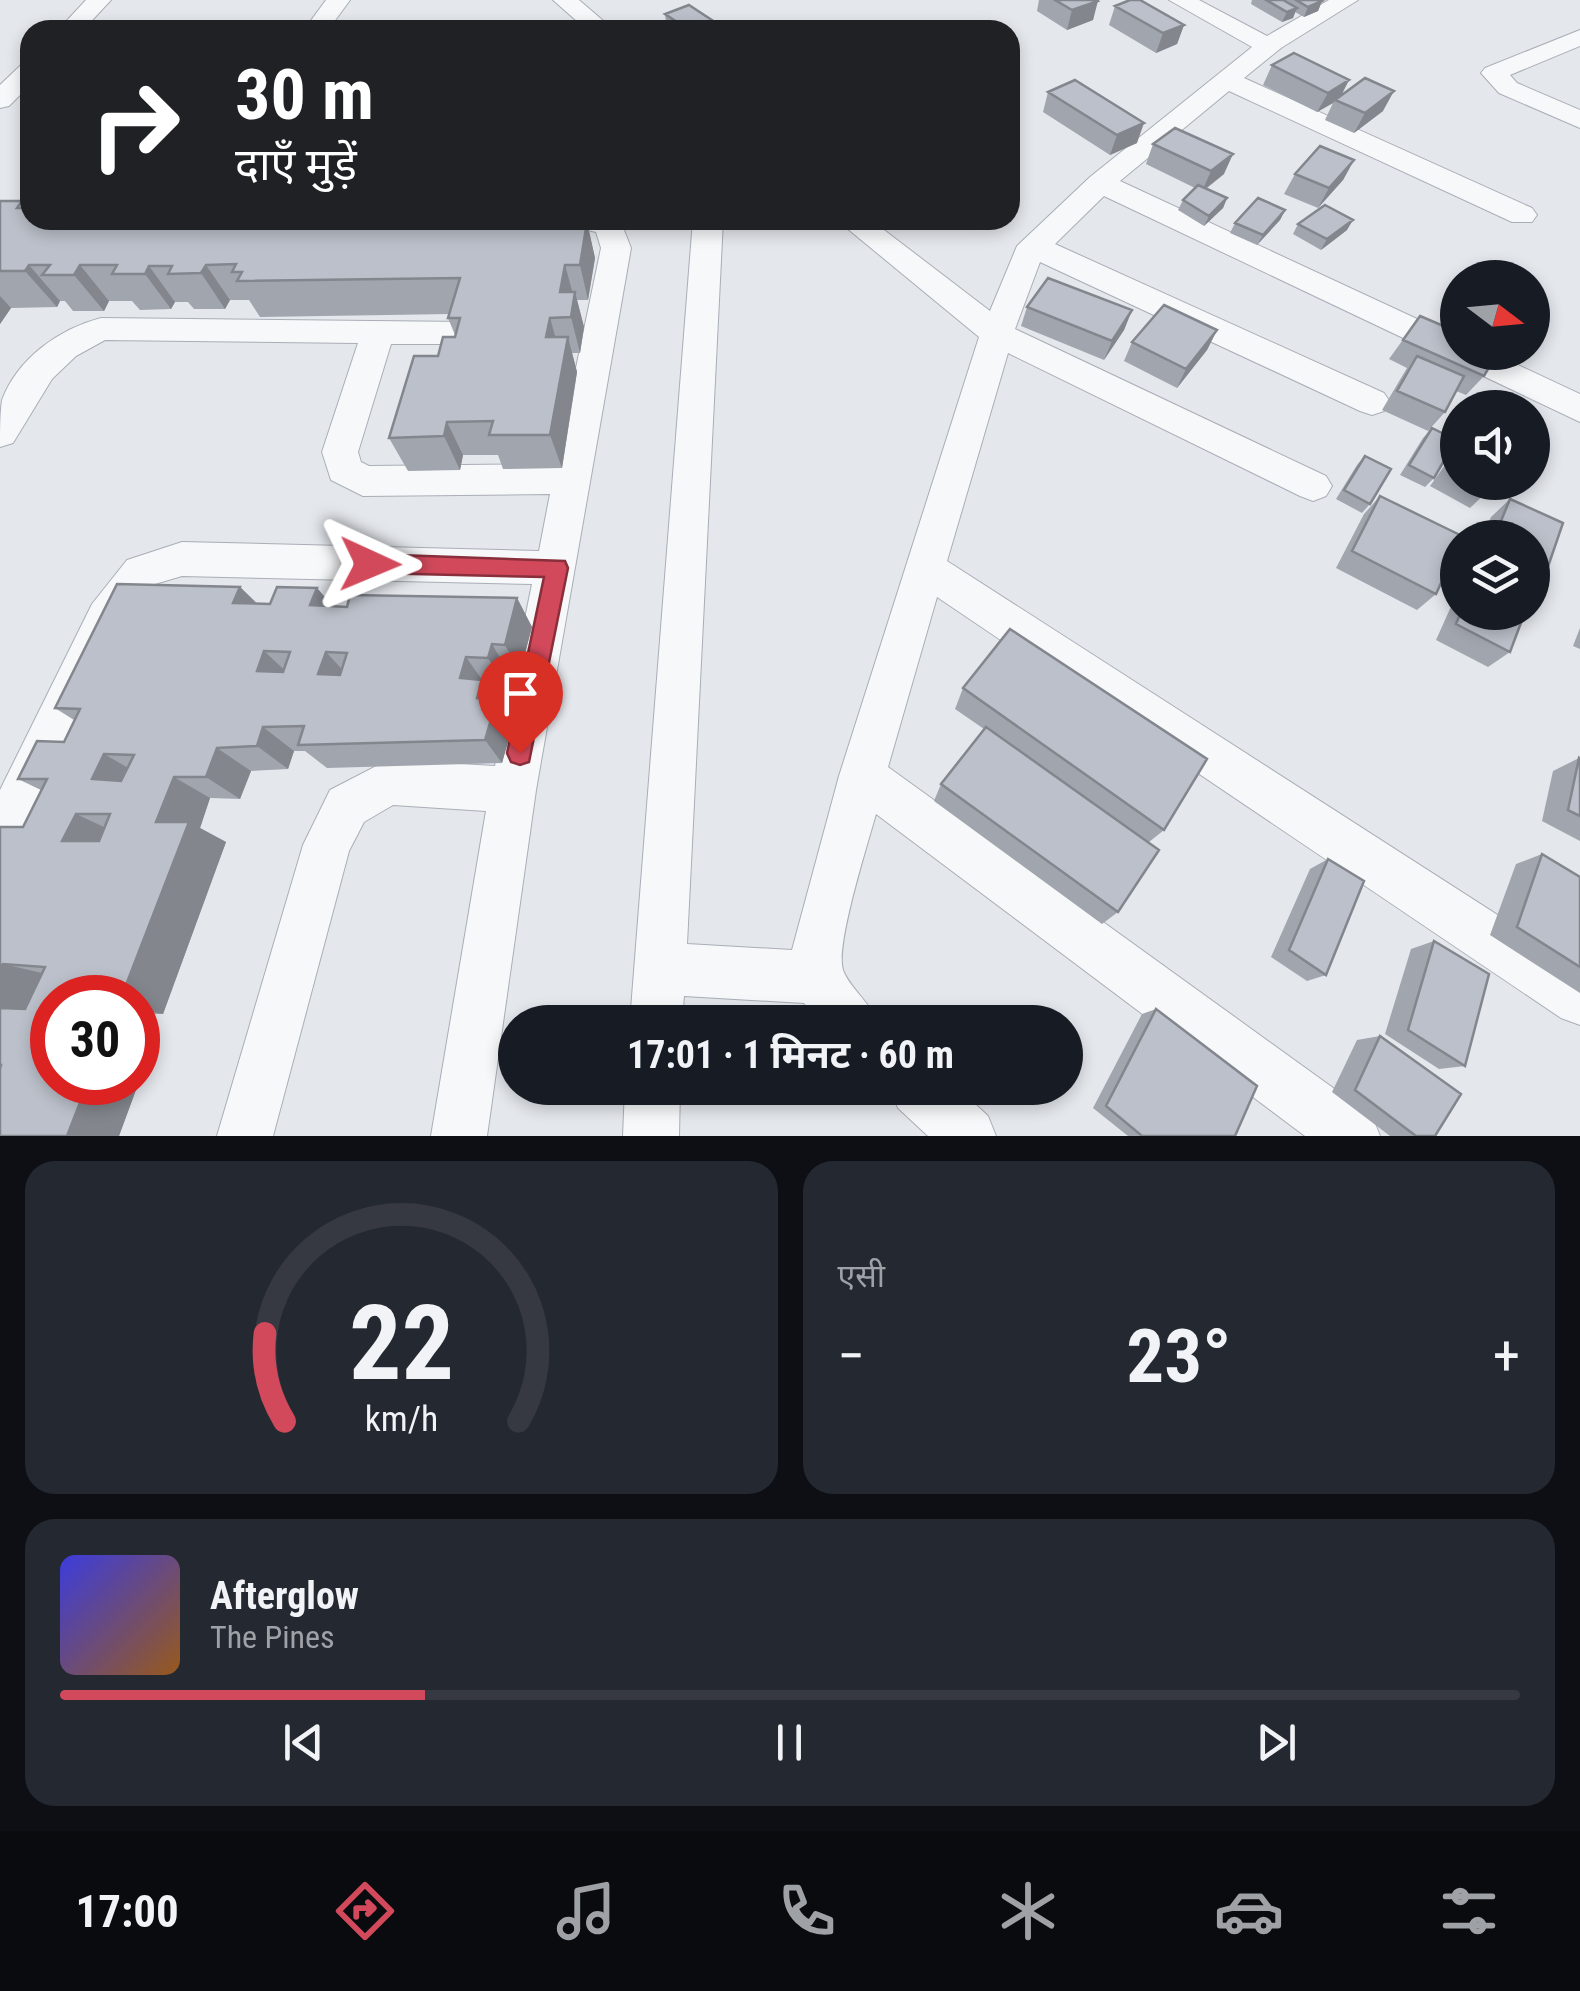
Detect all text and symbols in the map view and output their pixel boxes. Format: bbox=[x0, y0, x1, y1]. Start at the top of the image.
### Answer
text: 30 m bbox=[235, 54, 374, 136]
icon: right bbox=[70, 60, 200, 190]
text: दाएँ मुड़ें bbox=[235, 138, 357, 191]
north arrow bbox=[1440, 260, 1550, 370]
map controls bbox=[1440, 260, 1550, 630]
button: sound bbox=[1440, 390, 1550, 500]
position arrow bbox=[318, 512, 422, 616]
button: layers bbox=[1440, 520, 1550, 630]
pin bbox=[478, 651, 563, 754]
icon: arrive bbox=[493, 666, 548, 721]
speed limit sign: 30 bbox=[30, 975, 160, 1105]
text: 17:01 · 1 मिनट · 60 m bbox=[627, 1033, 954, 1077]
text: एसी bbox=[838, 1257, 885, 1295]
text: 22 bbox=[349, 1283, 454, 1404]
text: 23° bbox=[1126, 1312, 1231, 1400]
text: − bbox=[838, 1324, 865, 1388]
text: + bbox=[1493, 1324, 1520, 1388]
text: km/h bbox=[364, 1398, 438, 1440]
text: Afterglow bbox=[210, 1574, 359, 1618]
text: The Pines bbox=[210, 1618, 335, 1656]
icon: previous bbox=[276, 1715, 331, 1770]
icon: pause bbox=[762, 1715, 817, 1770]
icon: next bbox=[1249, 1715, 1304, 1770]
icon: directions bbox=[330, 1876, 400, 1946]
icon: music bbox=[551, 1876, 621, 1946]
icon: phone bbox=[772, 1876, 842, 1946]
icon: climate bbox=[993, 1876, 1063, 1946]
icon: car bbox=[1214, 1876, 1284, 1946]
icon: filters bbox=[1434, 1876, 1504, 1946]
text: 17:00 bbox=[75, 1885, 179, 1938]

